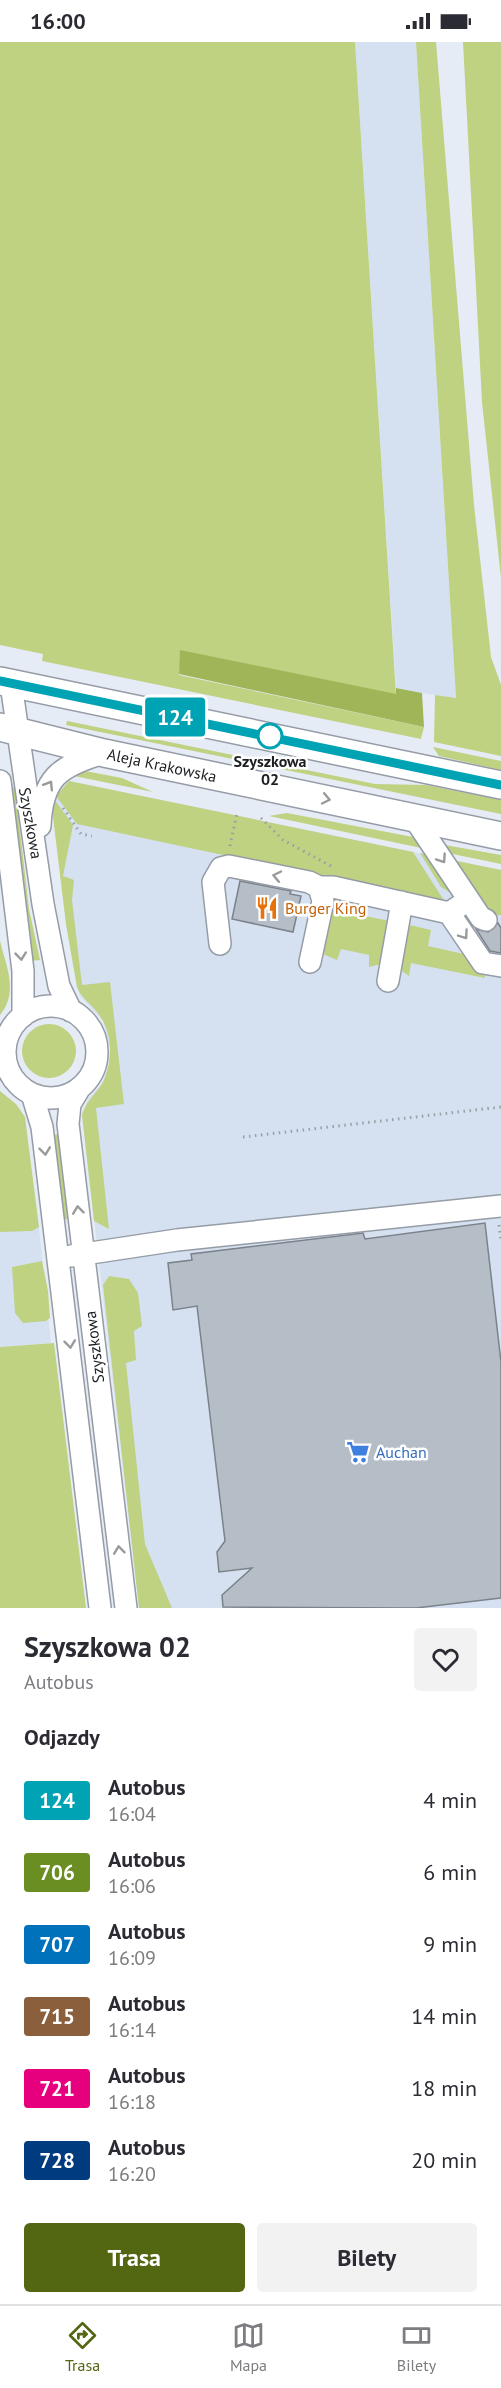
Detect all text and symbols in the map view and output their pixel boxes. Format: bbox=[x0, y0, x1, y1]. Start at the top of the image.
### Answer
text: 16:00 bbox=[30, 7, 86, 35]
line badge: 124 bbox=[140, 698, 210, 736]
text: 124 bbox=[157, 704, 193, 731]
marker: Szyszkowa 02 bbox=[257, 723, 283, 749]
street label: Aleja Krakowska bbox=[105, 744, 219, 786]
place label: Szyszkowa 02 bbox=[233, 751, 307, 789]
one-way arrow bbox=[42, 781, 53, 792]
street label: Szyszkowa bbox=[15, 786, 47, 860]
one-way arrow bbox=[320, 792, 330, 805]
one-way arrow bbox=[435, 852, 446, 863]
one-way arrow bbox=[272, 870, 282, 883]
restaurant icon: Burger King bbox=[254, 895, 280, 921]
place label: Burger King bbox=[285, 898, 366, 918]
one-way arrow bbox=[457, 929, 468, 940]
one-way arrow bbox=[14, 951, 27, 960]
one-way arrow bbox=[38, 1147, 50, 1156]
one-way arrow bbox=[72, 1206, 85, 1215]
street label: Szyszkowa bbox=[80, 1310, 108, 1384]
one-way arrow bbox=[63, 1340, 75, 1349]
supermarket icon: Auchan bbox=[345, 1439, 371, 1465]
place label: Auchan bbox=[376, 1442, 427, 1462]
one-way arrow bbox=[113, 1545, 126, 1555]
text: Szyszkowa 02 bbox=[24, 1628, 191, 1665]
button: heart bbox=[414, 1628, 477, 1691]
text: Autobus bbox=[24, 1669, 94, 1695]
text: Odjazdy bbox=[24, 1723, 100, 1751]
text: Autobus bbox=[108, 1773, 185, 1801]
text: 4 min bbox=[423, 1786, 477, 1814]
text: 124 bbox=[39, 1787, 75, 1814]
text: 16:04 bbox=[108, 1801, 156, 1827]
text: Autobus bbox=[108, 1845, 185, 1873]
text: 6 min bbox=[423, 1858, 477, 1886]
text: 706 bbox=[39, 1859, 75, 1886]
text: 16:06 bbox=[108, 1873, 156, 1899]
text: Autobus bbox=[108, 1917, 185, 1945]
text: 9 min bbox=[423, 1930, 477, 1958]
text: 707 bbox=[39, 1931, 75, 1958]
text: 16:09 bbox=[108, 1945, 156, 1971]
text: Autobus bbox=[108, 1989, 185, 2017]
text: 14 min bbox=[411, 2002, 477, 2030]
text: 715 bbox=[39, 2003, 75, 2030]
text: 16:14 bbox=[108, 2017, 156, 2043]
text: Autobus bbox=[108, 2061, 185, 2089]
text: 18 min bbox=[411, 2074, 477, 2102]
text: 721 bbox=[39, 2075, 75, 2102]
text: 16:18 bbox=[108, 2089, 156, 2115]
text: Autobus bbox=[108, 2133, 185, 2161]
text: 20 min bbox=[411, 2146, 477, 2174]
text: 728 bbox=[39, 2147, 75, 2174]
text: 16:20 bbox=[108, 2161, 156, 2187]
button: Trasa bbox=[24, 2223, 245, 2292]
button: Bilety bbox=[257, 2223, 477, 2292]
tab: Trasa bbox=[65, 2319, 100, 2375]
tab: Mapa bbox=[230, 2319, 267, 2375]
tab: Bilety bbox=[397, 2319, 436, 2375]

